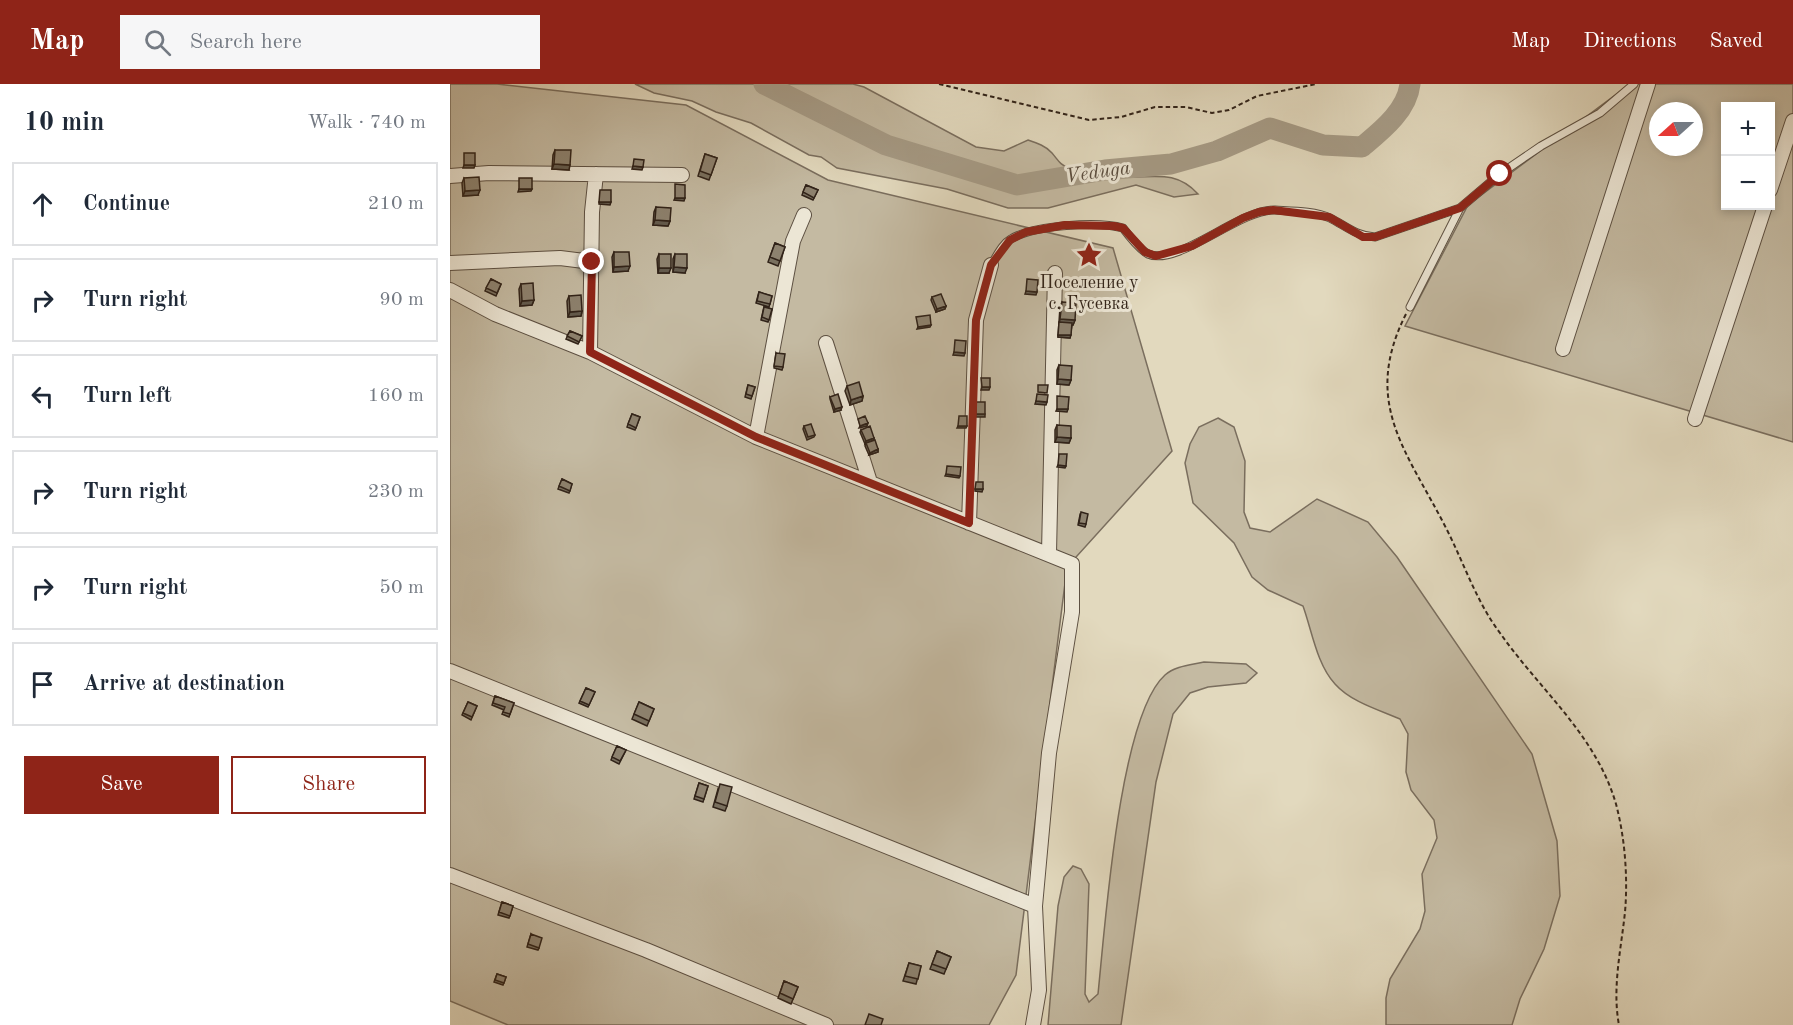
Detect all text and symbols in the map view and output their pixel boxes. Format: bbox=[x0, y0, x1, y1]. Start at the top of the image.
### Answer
search box bbox=[120, 15, 540, 69]
icon: search bbox=[141, 26, 174, 59]
text: Map bbox=[30, 28, 84, 56]
text: Search here bbox=[189, 31, 302, 53]
text: Map bbox=[1511, 31, 1550, 52]
text: Directions bbox=[1583, 31, 1677, 52]
text: Saved bbox=[1710, 31, 1763, 52]
north arrow bbox=[1649, 102, 1703, 156]
map controls bbox=[1721, 102, 1775, 210]
button: + bbox=[1721, 102, 1775, 156]
text: 10 min bbox=[24, 110, 104, 136]
text: Walk · 740 m bbox=[307, 113, 426, 133]
button: − bbox=[1721, 156, 1775, 210]
water label: Veduga bbox=[1064, 158, 1132, 187]
route start bbox=[1486, 160, 1512, 186]
icon: ahead bbox=[26, 188, 59, 221]
text: Continue bbox=[83, 193, 170, 215]
text: 210 m bbox=[368, 194, 424, 214]
place icon: Поселение у с. Гусевка bbox=[1074, 240, 1104, 270]
route end bbox=[578, 248, 604, 274]
place label: Поселение у с. Гусевка bbox=[1040, 274, 1139, 313]
icon: right bbox=[26, 284, 59, 317]
text: Turn right bbox=[83, 289, 187, 311]
text: 90 m bbox=[379, 290, 424, 310]
icon: left bbox=[26, 380, 59, 413]
text: Turn left bbox=[83, 385, 172, 407]
text: 160 m bbox=[368, 386, 424, 406]
icon: right bbox=[26, 476, 59, 509]
text: Turn right bbox=[83, 481, 187, 503]
text: 230 m bbox=[368, 482, 424, 502]
icon: right bbox=[26, 572, 59, 605]
text: Turn right bbox=[83, 577, 187, 599]
text: 50 m bbox=[379, 578, 424, 598]
icon: arrive bbox=[26, 668, 59, 701]
text: Arrive at destination bbox=[83, 673, 285, 695]
button: Save bbox=[24, 756, 219, 814]
button: Share bbox=[231, 756, 426, 814]

